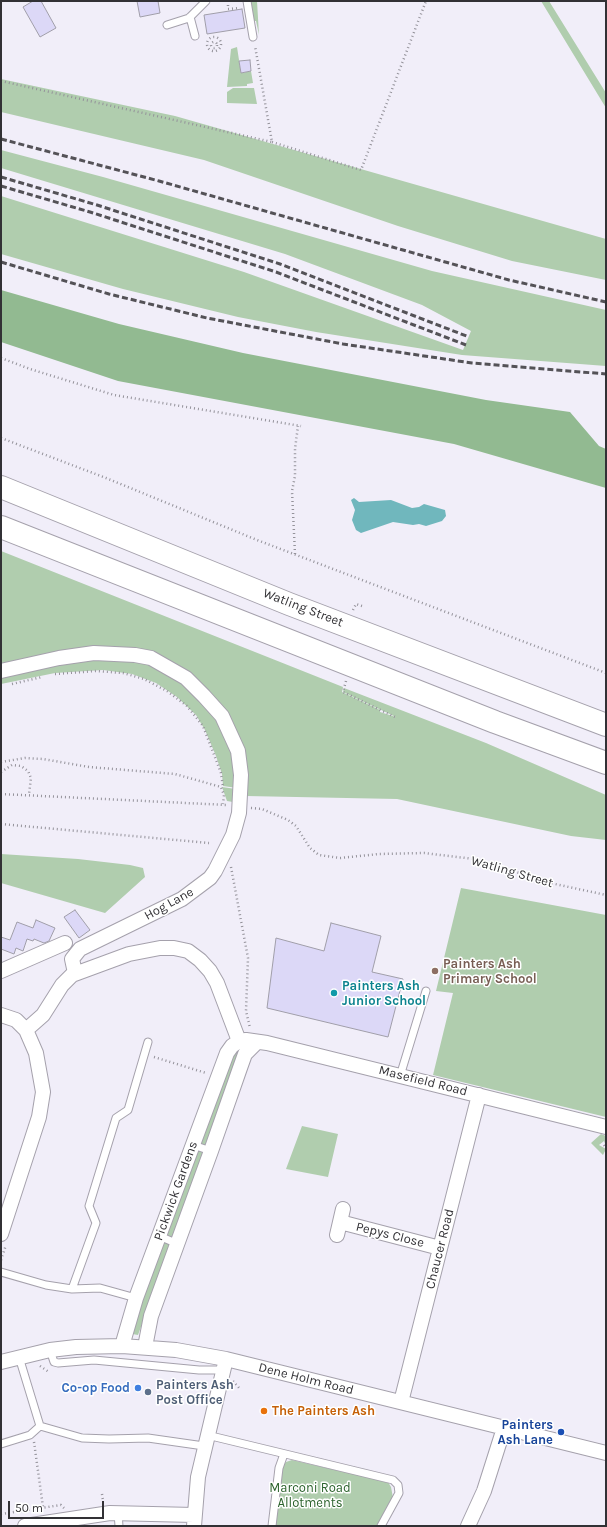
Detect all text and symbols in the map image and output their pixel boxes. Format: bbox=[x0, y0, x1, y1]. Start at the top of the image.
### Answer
street label: Watling Street bbox=[261, 586, 345, 630]
street label: Watling Street bbox=[469, 853, 555, 891]
street label: Hog Lane bbox=[142, 884, 196, 924]
place label: Painters Ash Primary School bbox=[443, 956, 537, 987]
marker: Painters Ash Primary School bbox=[430, 966, 440, 976]
place label: Painters Ash Junior School bbox=[342, 978, 426, 1009]
marker: Painters Ash Junior School bbox=[329, 988, 339, 998]
street label: Masefield Road bbox=[377, 1062, 469, 1100]
street label: Pickwick Gardens bbox=[151, 1139, 201, 1243]
street label: Chaucer Road bbox=[423, 1207, 457, 1291]
street label: Pepys Close bbox=[354, 1219, 426, 1251]
street label: Dene Holm Road bbox=[257, 1360, 355, 1398]
place label: Painters Ash Post Office bbox=[156, 1377, 234, 1408]
place label: Co-op Food bbox=[62, 1380, 130, 1396]
marker: Co-op Food bbox=[133, 1383, 143, 1393]
marker: Painters Ash Post Office bbox=[143, 1387, 153, 1397]
place label: The Painters Ash bbox=[272, 1403, 375, 1419]
marker: The Painters Ash bbox=[259, 1406, 269, 1416]
place label: Painters Ash Lane bbox=[498, 1417, 553, 1448]
marker: Painters Ash Lane bbox=[556, 1427, 566, 1437]
park label: Marconi Road Allotments bbox=[269, 1480, 351, 1511]
scale bar bbox=[10, 1493, 106, 1519]
text: 50 m bbox=[15, 1501, 43, 1515]

